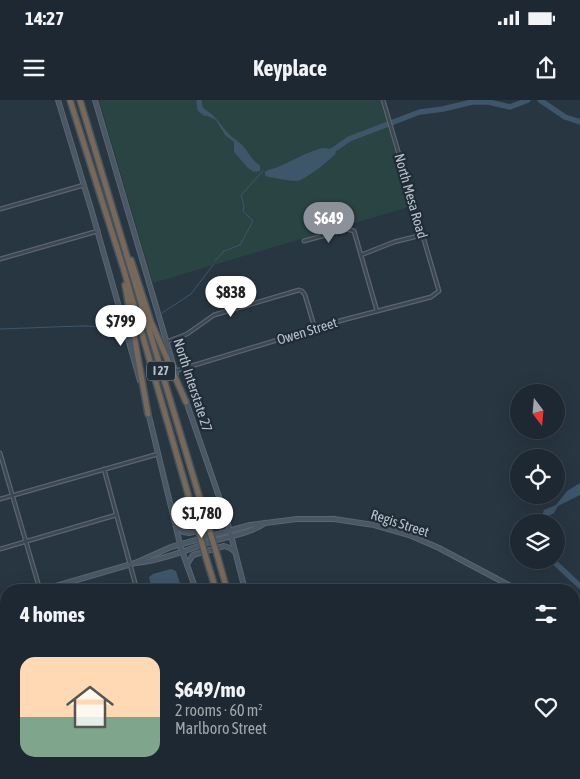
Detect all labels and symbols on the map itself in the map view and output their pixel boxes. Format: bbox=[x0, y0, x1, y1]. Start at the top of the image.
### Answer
street label: North Mesa Road bbox=[391, 152, 431, 240]
pin: $649 bbox=[299, 202, 359, 244]
pin: $838 bbox=[201, 276, 261, 318]
pin: $799 bbox=[91, 304, 151, 347]
street label: Owen Street bbox=[275, 314, 339, 348]
street label: North Interstate 27 bbox=[170, 336, 216, 434]
road number: I 27 bbox=[147, 362, 175, 380]
north arrow bbox=[510, 384, 565, 439]
pin: $1,780 bbox=[161, 496, 243, 539]
street label: Regis Street bbox=[369, 506, 431, 540]

